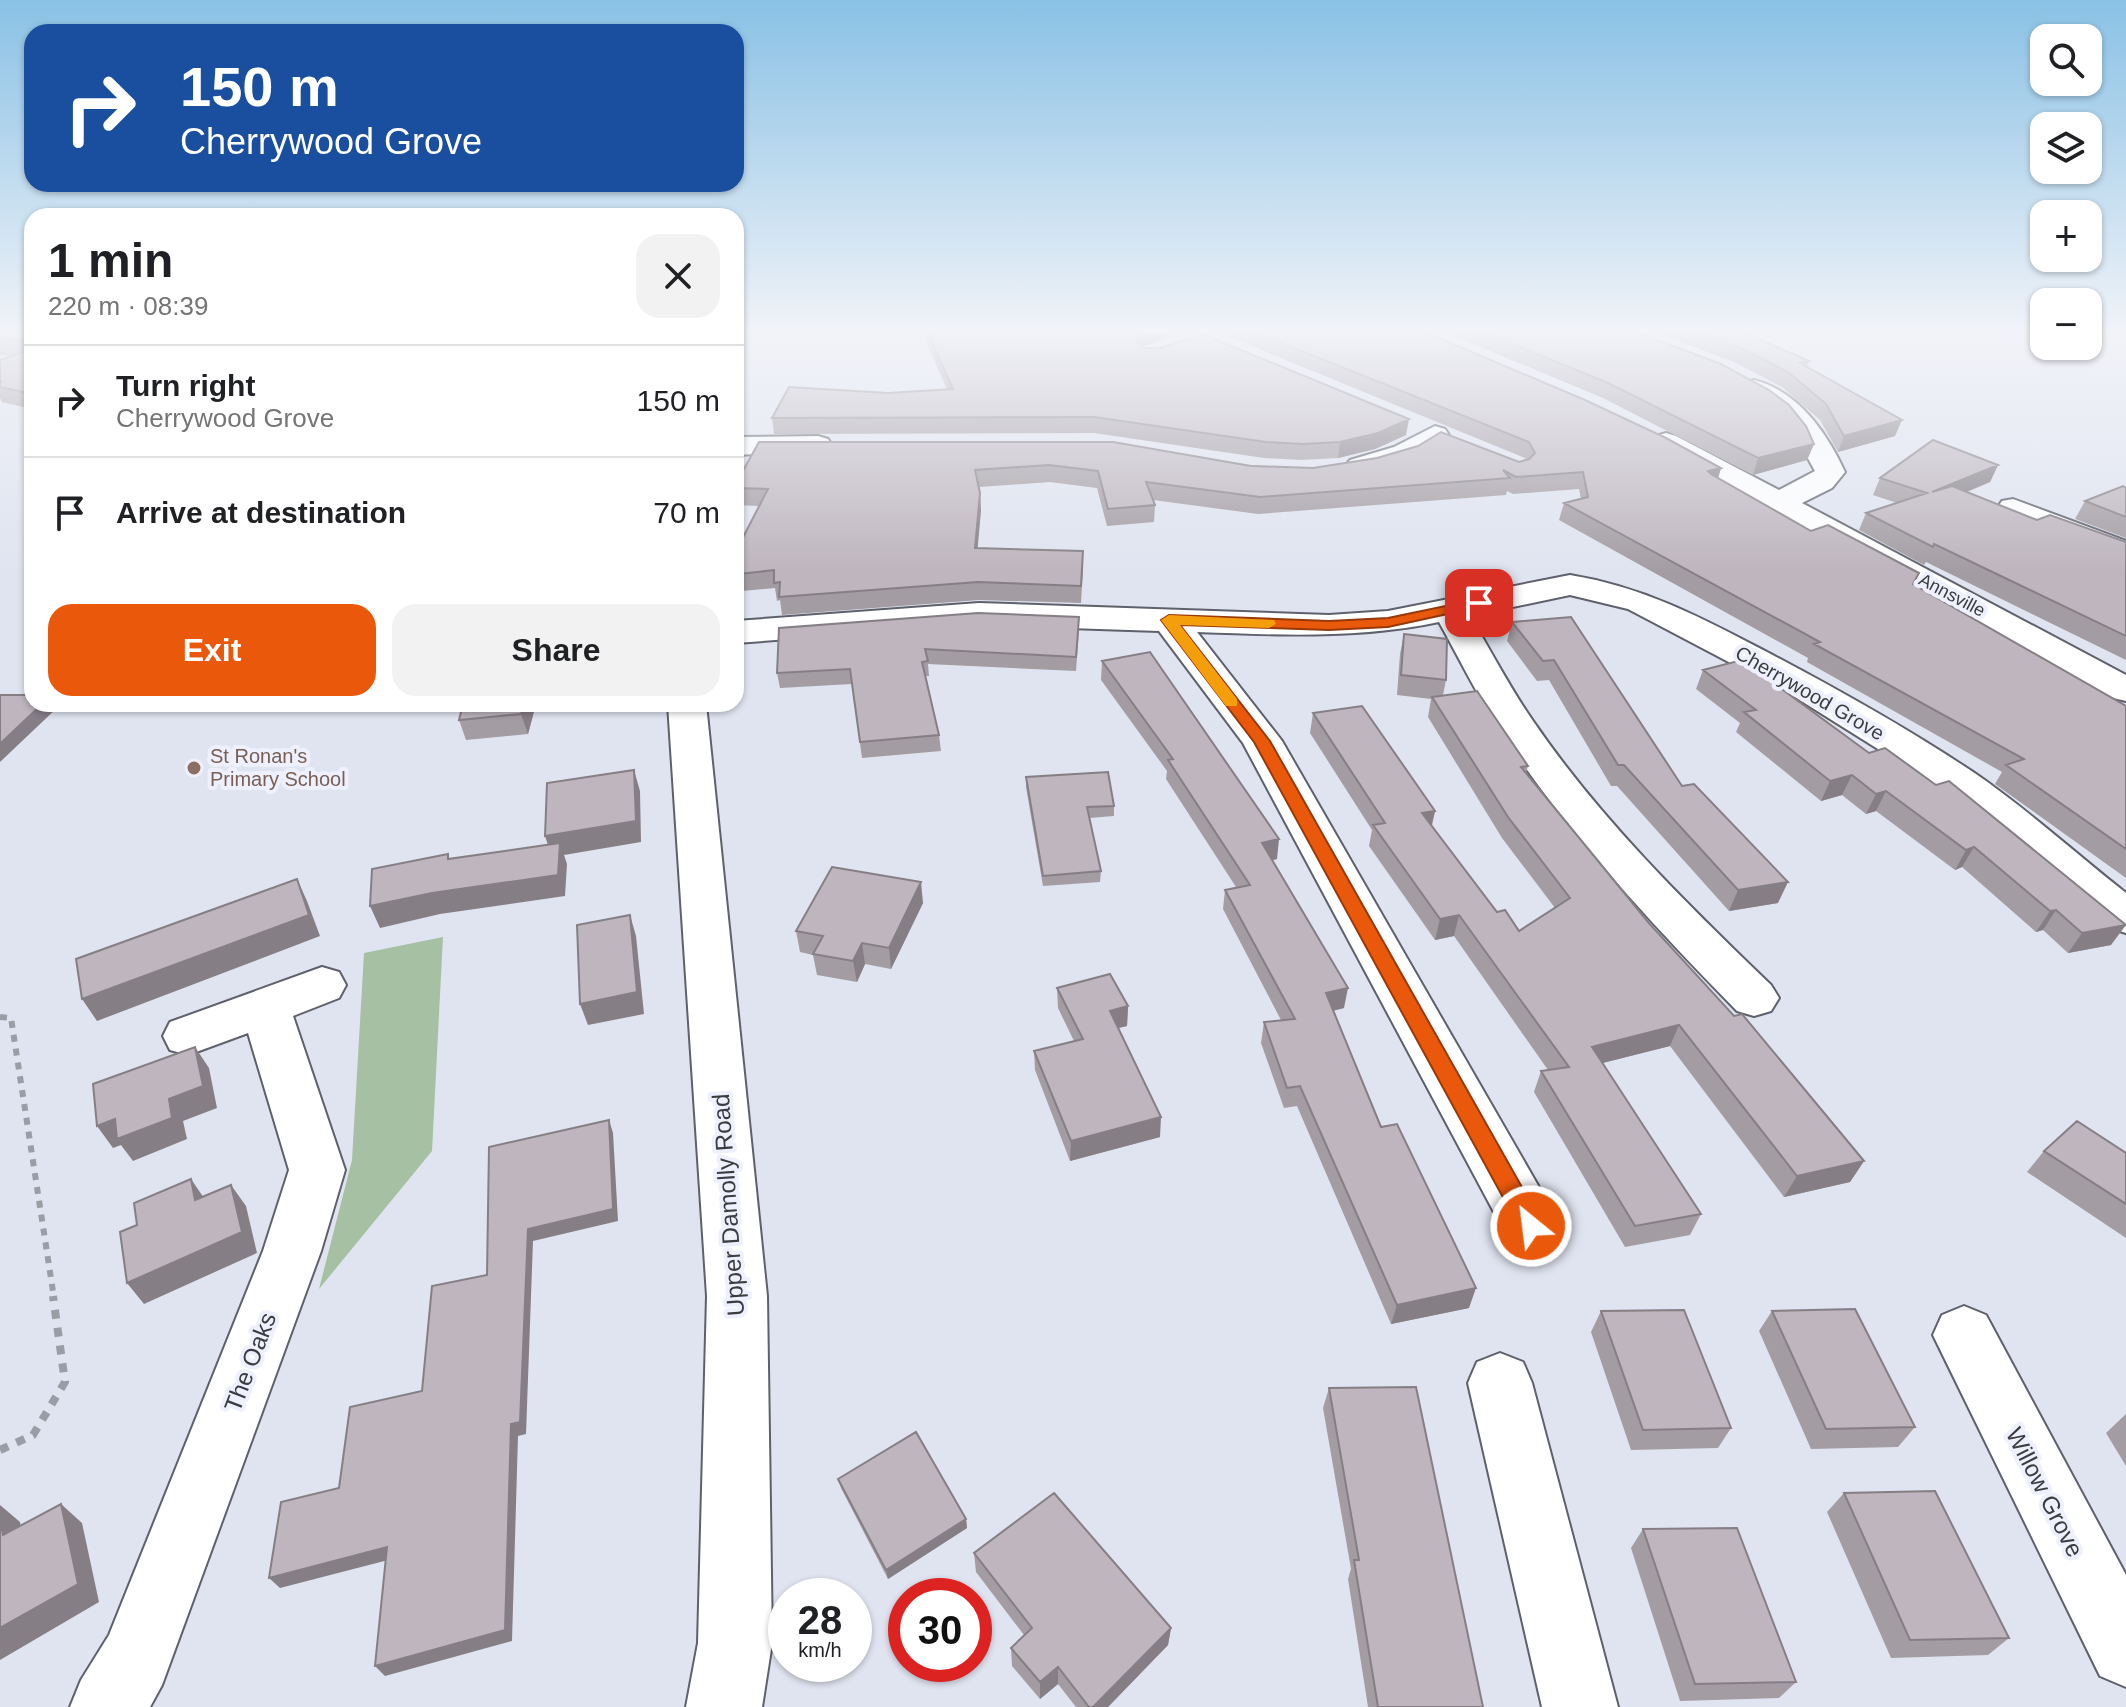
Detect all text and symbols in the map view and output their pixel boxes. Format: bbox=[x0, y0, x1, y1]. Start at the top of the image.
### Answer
map controls bbox=[2030, 24, 2102, 360]
button: search bbox=[2030, 24, 2102, 96]
text: 150 m bbox=[180, 55, 339, 118]
icon: right bbox=[48, 56, 152, 160]
button: layers bbox=[2030, 112, 2102, 184]
text: Cherrywood Grove bbox=[180, 121, 482, 162]
button: + bbox=[2030, 200, 2102, 272]
text: 1 min bbox=[48, 234, 173, 287]
button: close bbox=[636, 234, 720, 318]
button: − bbox=[2030, 288, 2102, 360]
text: 220 m · 08:39 bbox=[48, 291, 208, 321]
text: Turn right bbox=[116, 369, 255, 402]
icon: right bbox=[48, 379, 92, 423]
text: 150 m bbox=[637, 384, 720, 417]
text: Cherrywood Grove bbox=[116, 403, 334, 433]
icon: arrive bbox=[48, 491, 92, 535]
text: Arrive at destination bbox=[116, 496, 406, 529]
text: 70 m bbox=[653, 496, 720, 529]
pin bbox=[1445, 569, 1513, 637]
street label: Annsville bbox=[1915, 569, 1989, 621]
icon: arrive bbox=[1457, 581, 1501, 625]
button: Exit bbox=[48, 604, 376, 696]
button: Share bbox=[392, 604, 720, 696]
street label: Cherrywood Grove bbox=[1732, 642, 1888, 744]
place label: St Ronan's Primary School bbox=[210, 745, 346, 790]
marker: St Ronan's Primary School bbox=[185, 759, 203, 777]
street label: Upper Damolly Road bbox=[707, 1093, 749, 1317]
position arrow bbox=[1489, 1184, 1573, 1268]
street label: The Oaks bbox=[219, 1309, 281, 1415]
street label: Willow Grove bbox=[2001, 1423, 2089, 1561]
speed limit sign: 30 bbox=[888, 1578, 992, 1682]
text: 28 bbox=[798, 1598, 842, 1642]
text: km/h bbox=[798, 1639, 842, 1661]

